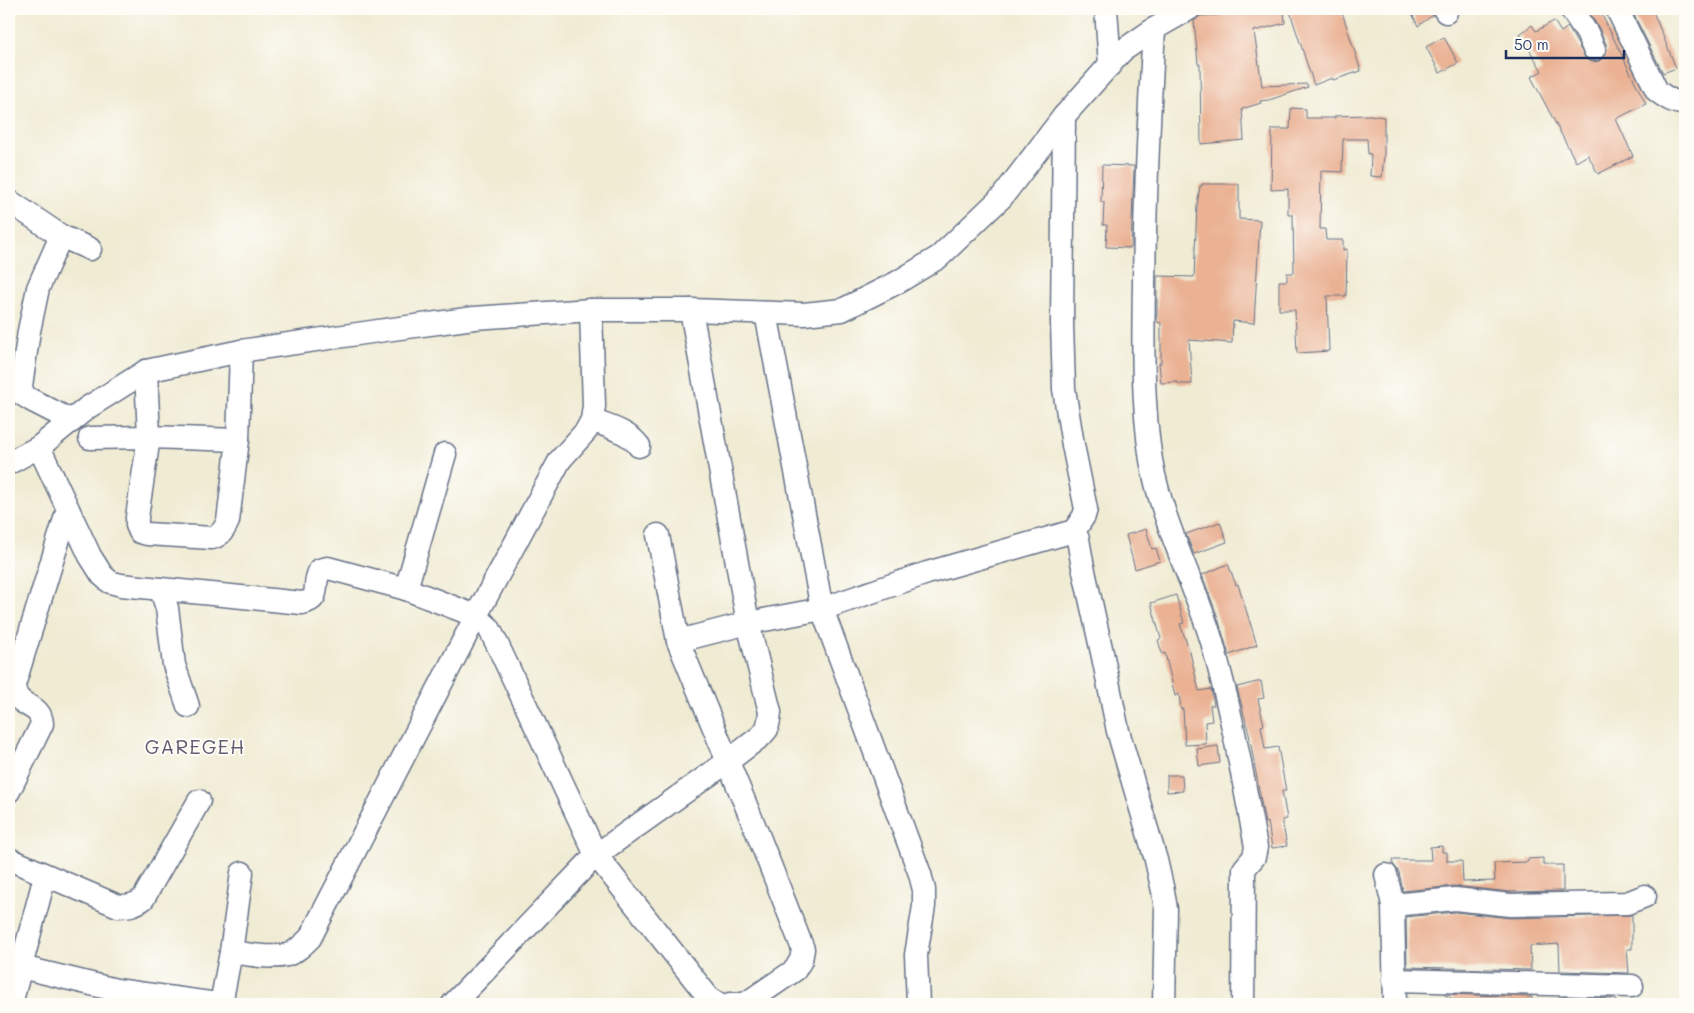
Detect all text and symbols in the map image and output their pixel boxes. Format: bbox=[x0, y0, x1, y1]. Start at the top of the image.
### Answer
scale bar bbox=[1506, 28, 1624, 60]
text: 50 m bbox=[1514, 34, 1549, 54]
district label: GAREGEH bbox=[145, 733, 245, 759]

